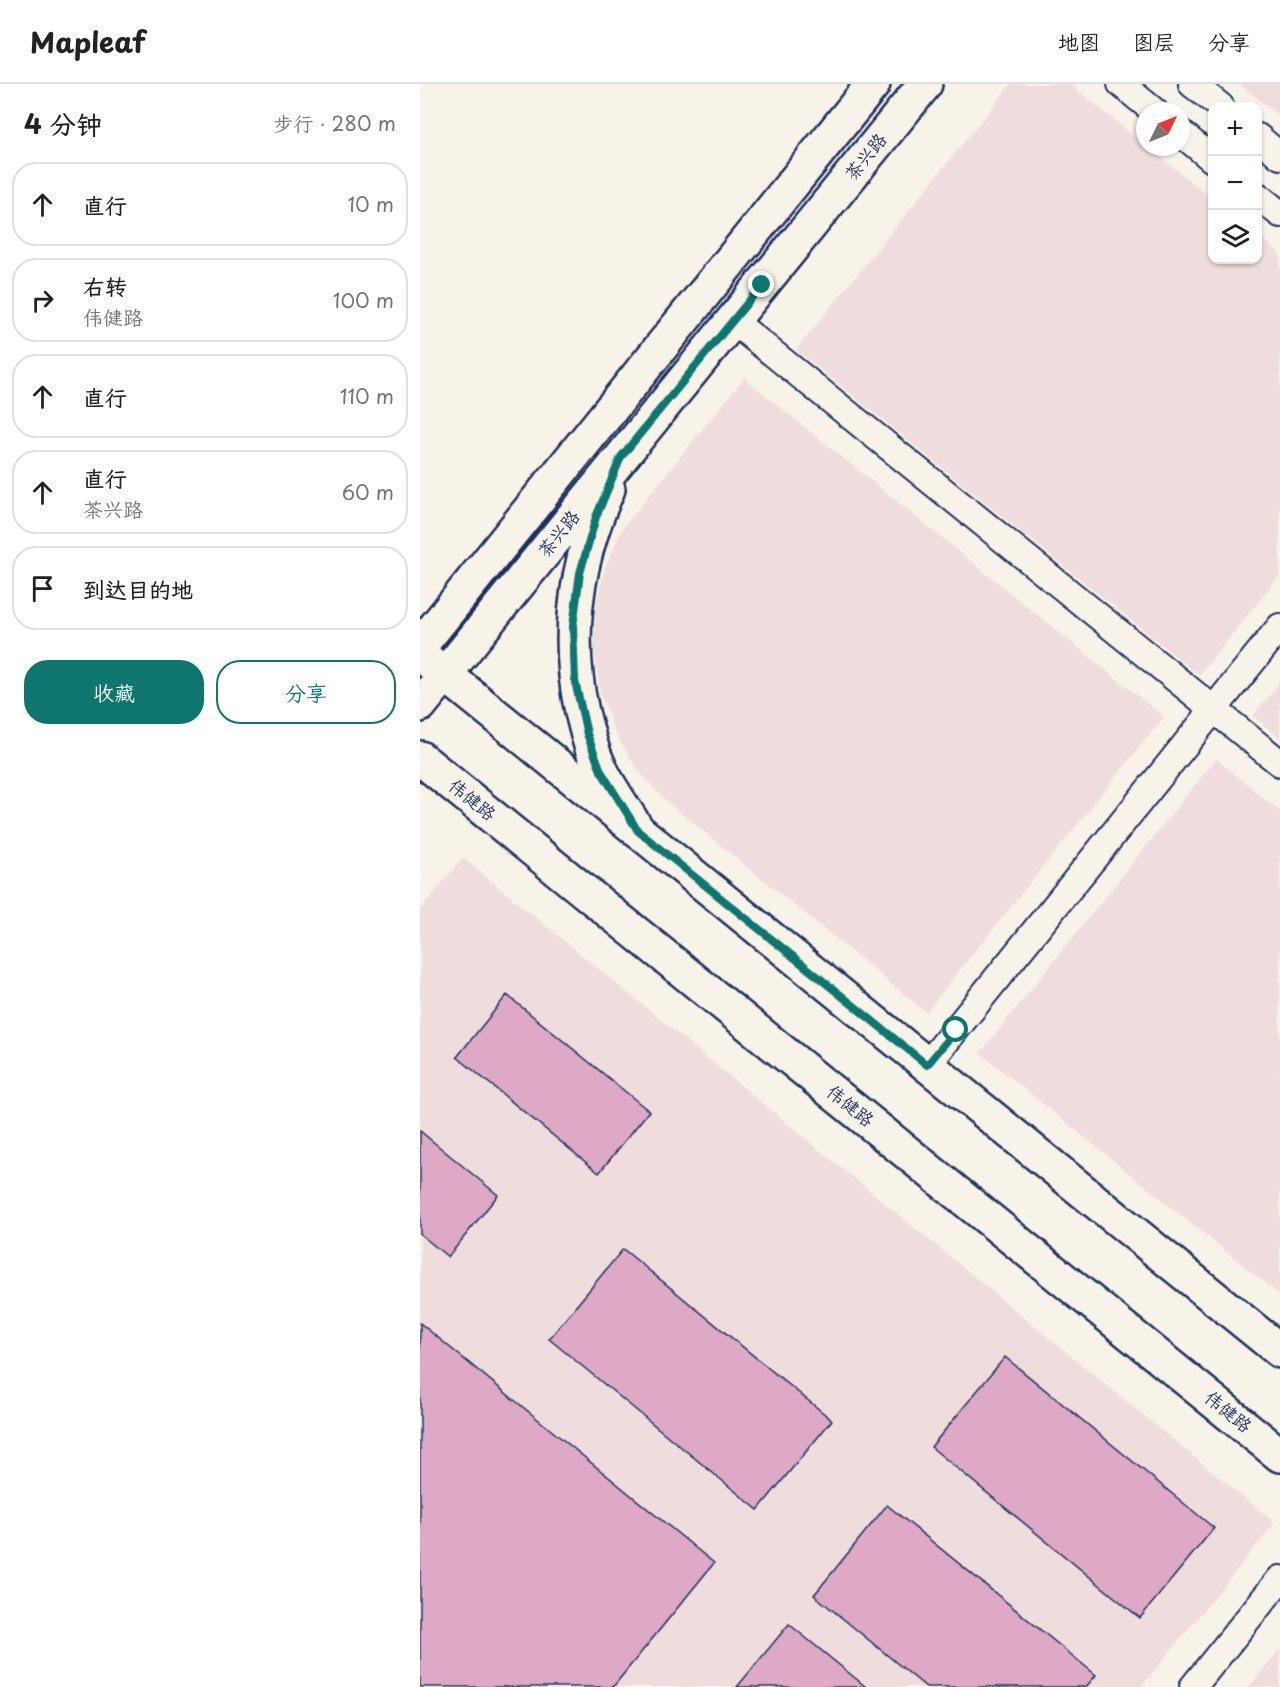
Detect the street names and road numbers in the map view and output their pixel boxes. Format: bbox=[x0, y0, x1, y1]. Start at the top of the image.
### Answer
street label: 茶兴路 bbox=[837, 127, 892, 186]
street label: 茶兴路 bbox=[530, 504, 585, 563]
street label: 伟健路 bbox=[443, 771, 502, 826]
street label: 伟健路 bbox=[821, 1077, 880, 1132]
street label: 伟健路 bbox=[1199, 1383, 1258, 1438]

